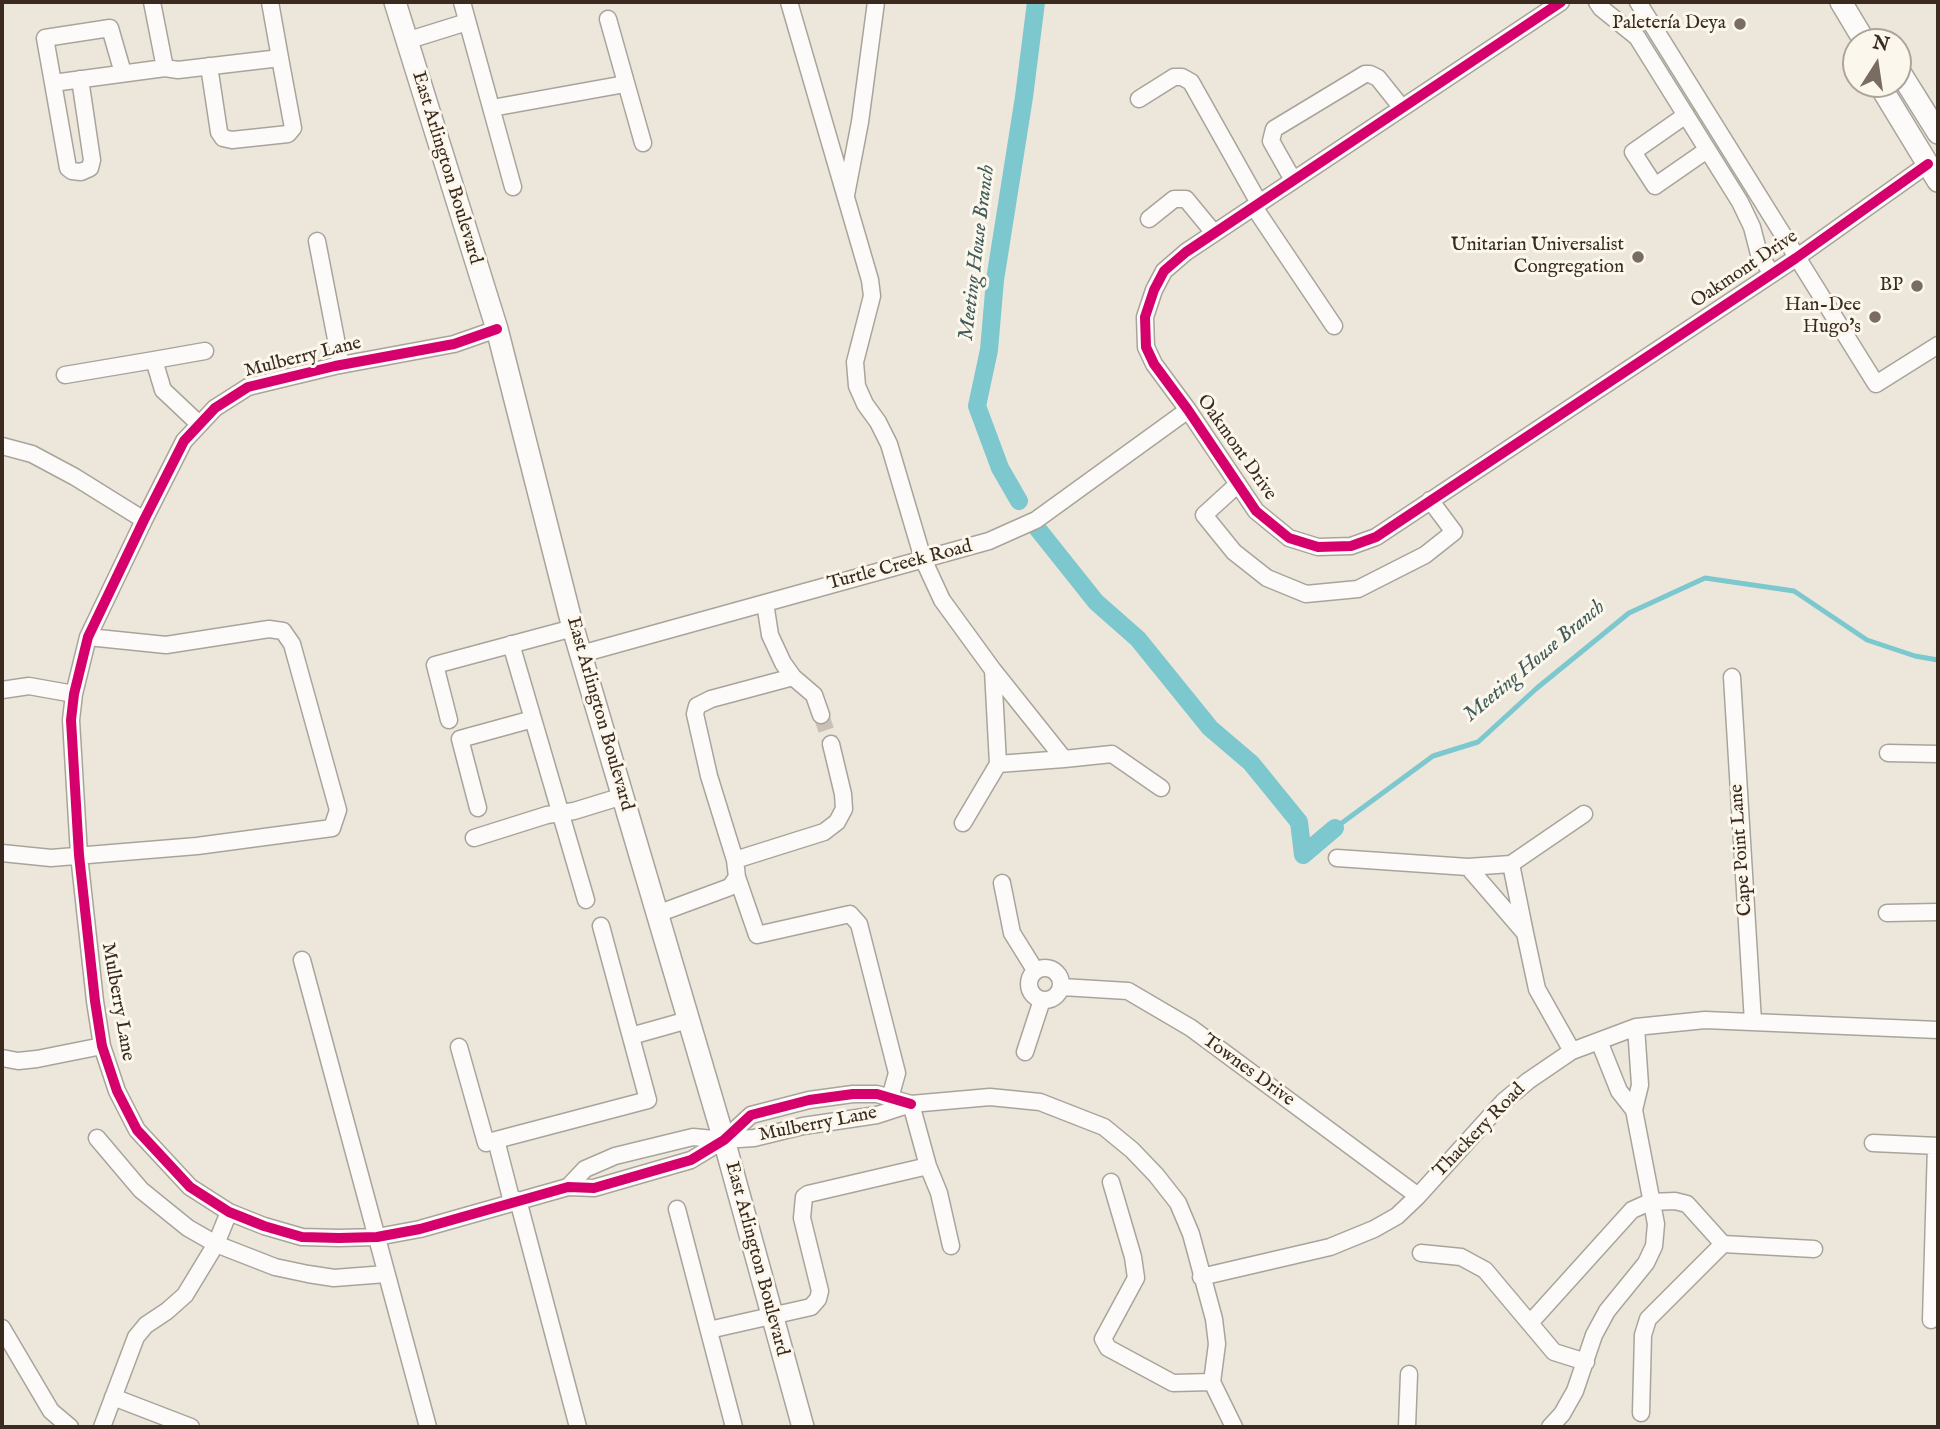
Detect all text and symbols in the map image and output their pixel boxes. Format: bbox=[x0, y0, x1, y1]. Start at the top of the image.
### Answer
place label: Paletería Deya bbox=[1612, 13, 1726, 35]
marker: Paletería Deya bbox=[1732, 16, 1748, 32]
north arrow bbox=[1842, 28, 1912, 98]
text: N bbox=[1870, 31, 1891, 58]
street label: East Arlington Boulevard bbox=[406, 69, 486, 267]
water label: Meeting House Branch bbox=[955, 164, 1001, 342]
street label: Oakmont Drive bbox=[1687, 226, 1803, 314]
place label: Unitarian Universalist Congregation bbox=[1451, 235, 1624, 279]
marker: Unitarian Universalist Congregation bbox=[1630, 249, 1646, 265]
place label: BP bbox=[1880, 275, 1903, 297]
marker: BP bbox=[1909, 278, 1925, 294]
place label: Han-Dee Hugo's bbox=[1785, 295, 1861, 339]
marker: Han-Dee Hugo's bbox=[1867, 309, 1883, 325]
street label: Mulberry Lane bbox=[242, 332, 364, 384]
street label: Oakmont Drive bbox=[1191, 391, 1281, 505]
street label: Turtle Creek Road bbox=[825, 536, 975, 596]
water label: Meeting House Branch bbox=[1459, 596, 1611, 728]
street label: East Arlington Boulevard bbox=[560, 615, 638, 813]
street label: Cape Point Lane bbox=[1726, 783, 1758, 917]
street label: Mulberry Lane bbox=[95, 941, 139, 1063]
street label: Townes Drive bbox=[1197, 1030, 1299, 1112]
street label: Thackery Road bbox=[1429, 1079, 1531, 1183]
street label: Mulberry Lane bbox=[757, 1102, 879, 1148]
street label: East Arlington Boulevard bbox=[719, 1159, 793, 1359]

